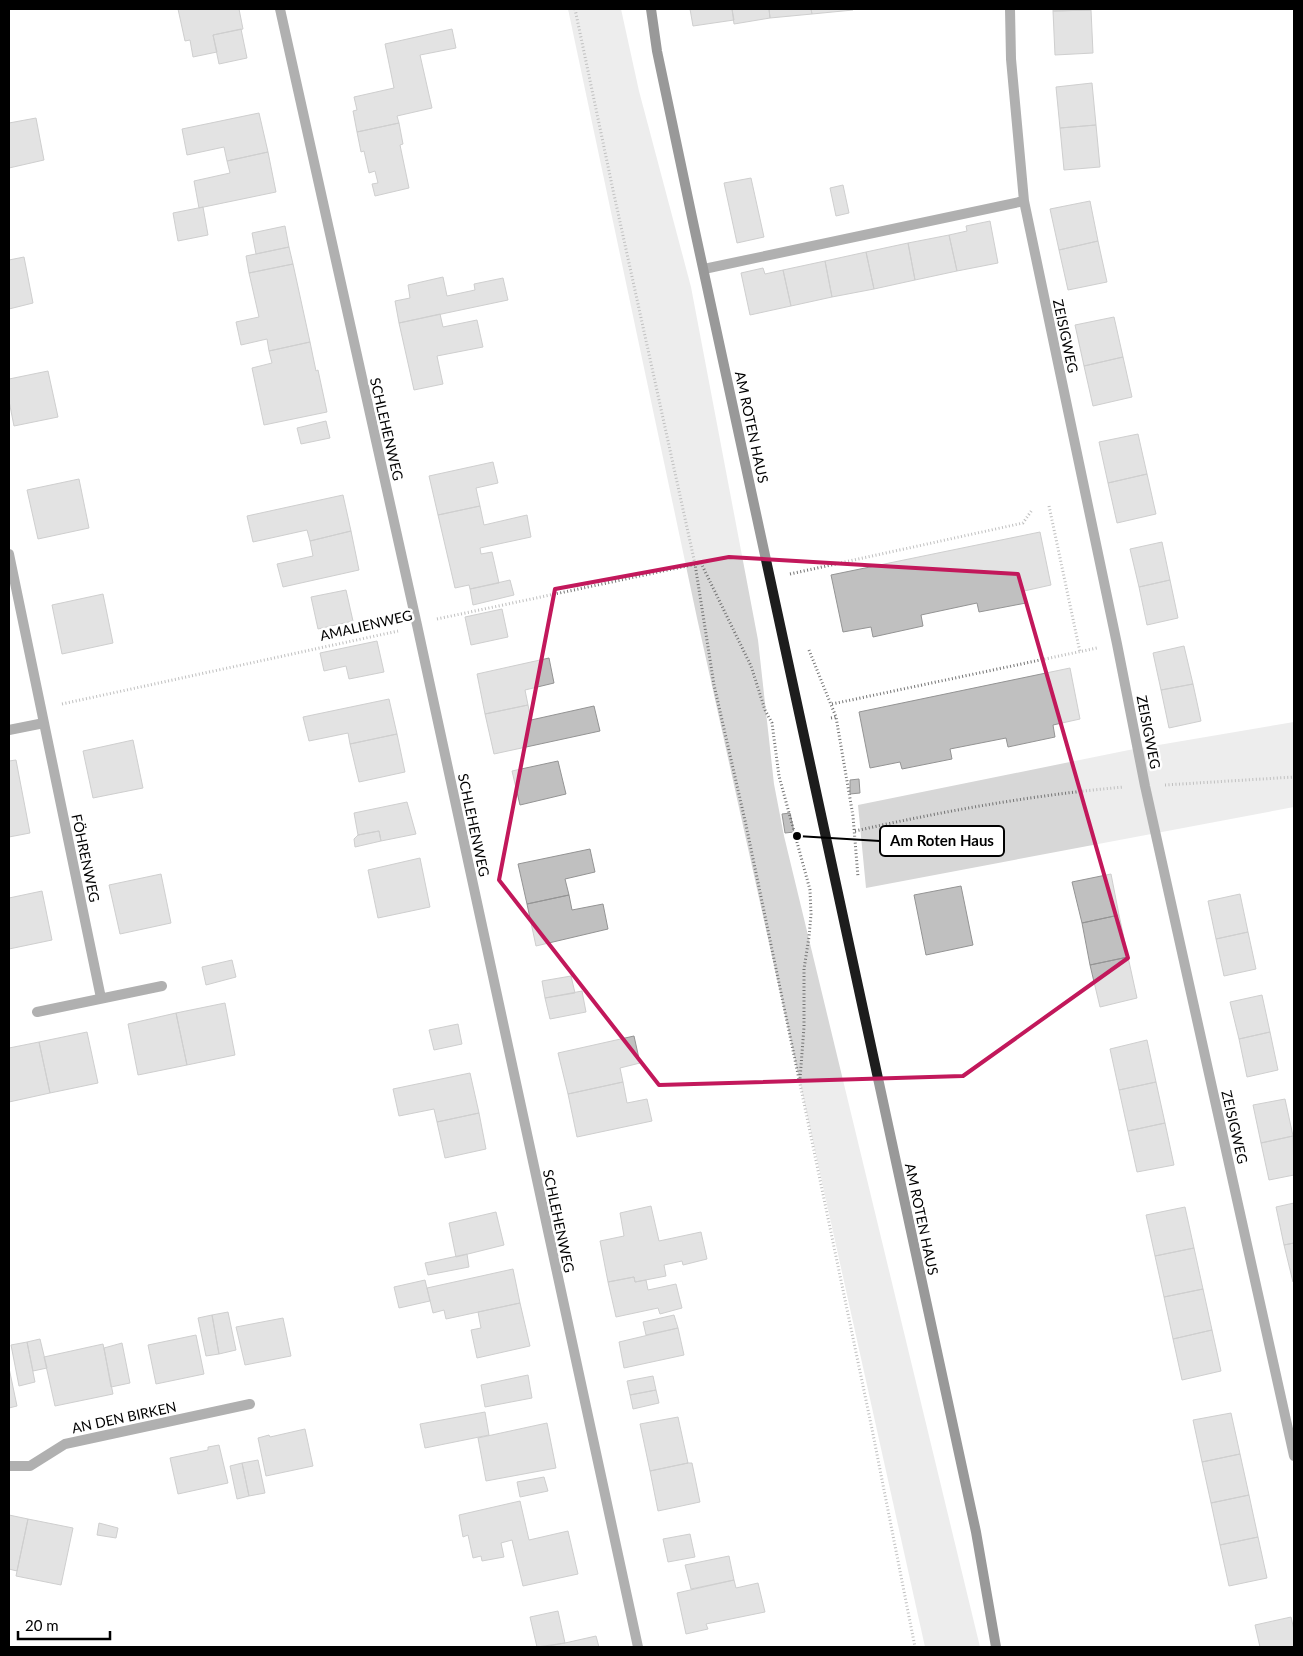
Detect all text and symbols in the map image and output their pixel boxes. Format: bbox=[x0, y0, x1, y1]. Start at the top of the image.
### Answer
street label: ZEISIGWEG bbox=[1050, 298, 1082, 374]
street label: AM ROTEN HAUS bbox=[732, 370, 772, 484]
street label: SCHLEHENWEG bbox=[367, 376, 407, 482]
street label: AMALIENWEG bbox=[318, 606, 414, 644]
street label: ZEISIGWEG bbox=[1134, 694, 1164, 770]
street label: SCHLEHENWEG bbox=[455, 772, 493, 878]
street label: FÖHRENWEG bbox=[68, 812, 104, 904]
callout: Am Roten Haus bbox=[880, 826, 1004, 856]
text: Am Roten Haus bbox=[889, 831, 994, 849]
street label: ZEISIGWEG bbox=[1218, 1089, 1252, 1165]
street label: AM ROTEN HAUS bbox=[902, 1162, 942, 1276]
street label: SCHLEHENWEG bbox=[540, 1168, 578, 1274]
street label: AN DEN BIRKEN bbox=[70, 1398, 178, 1436]
scale bar bbox=[18, 1608, 110, 1640]
text: 20 m bbox=[25, 1616, 59, 1634]

